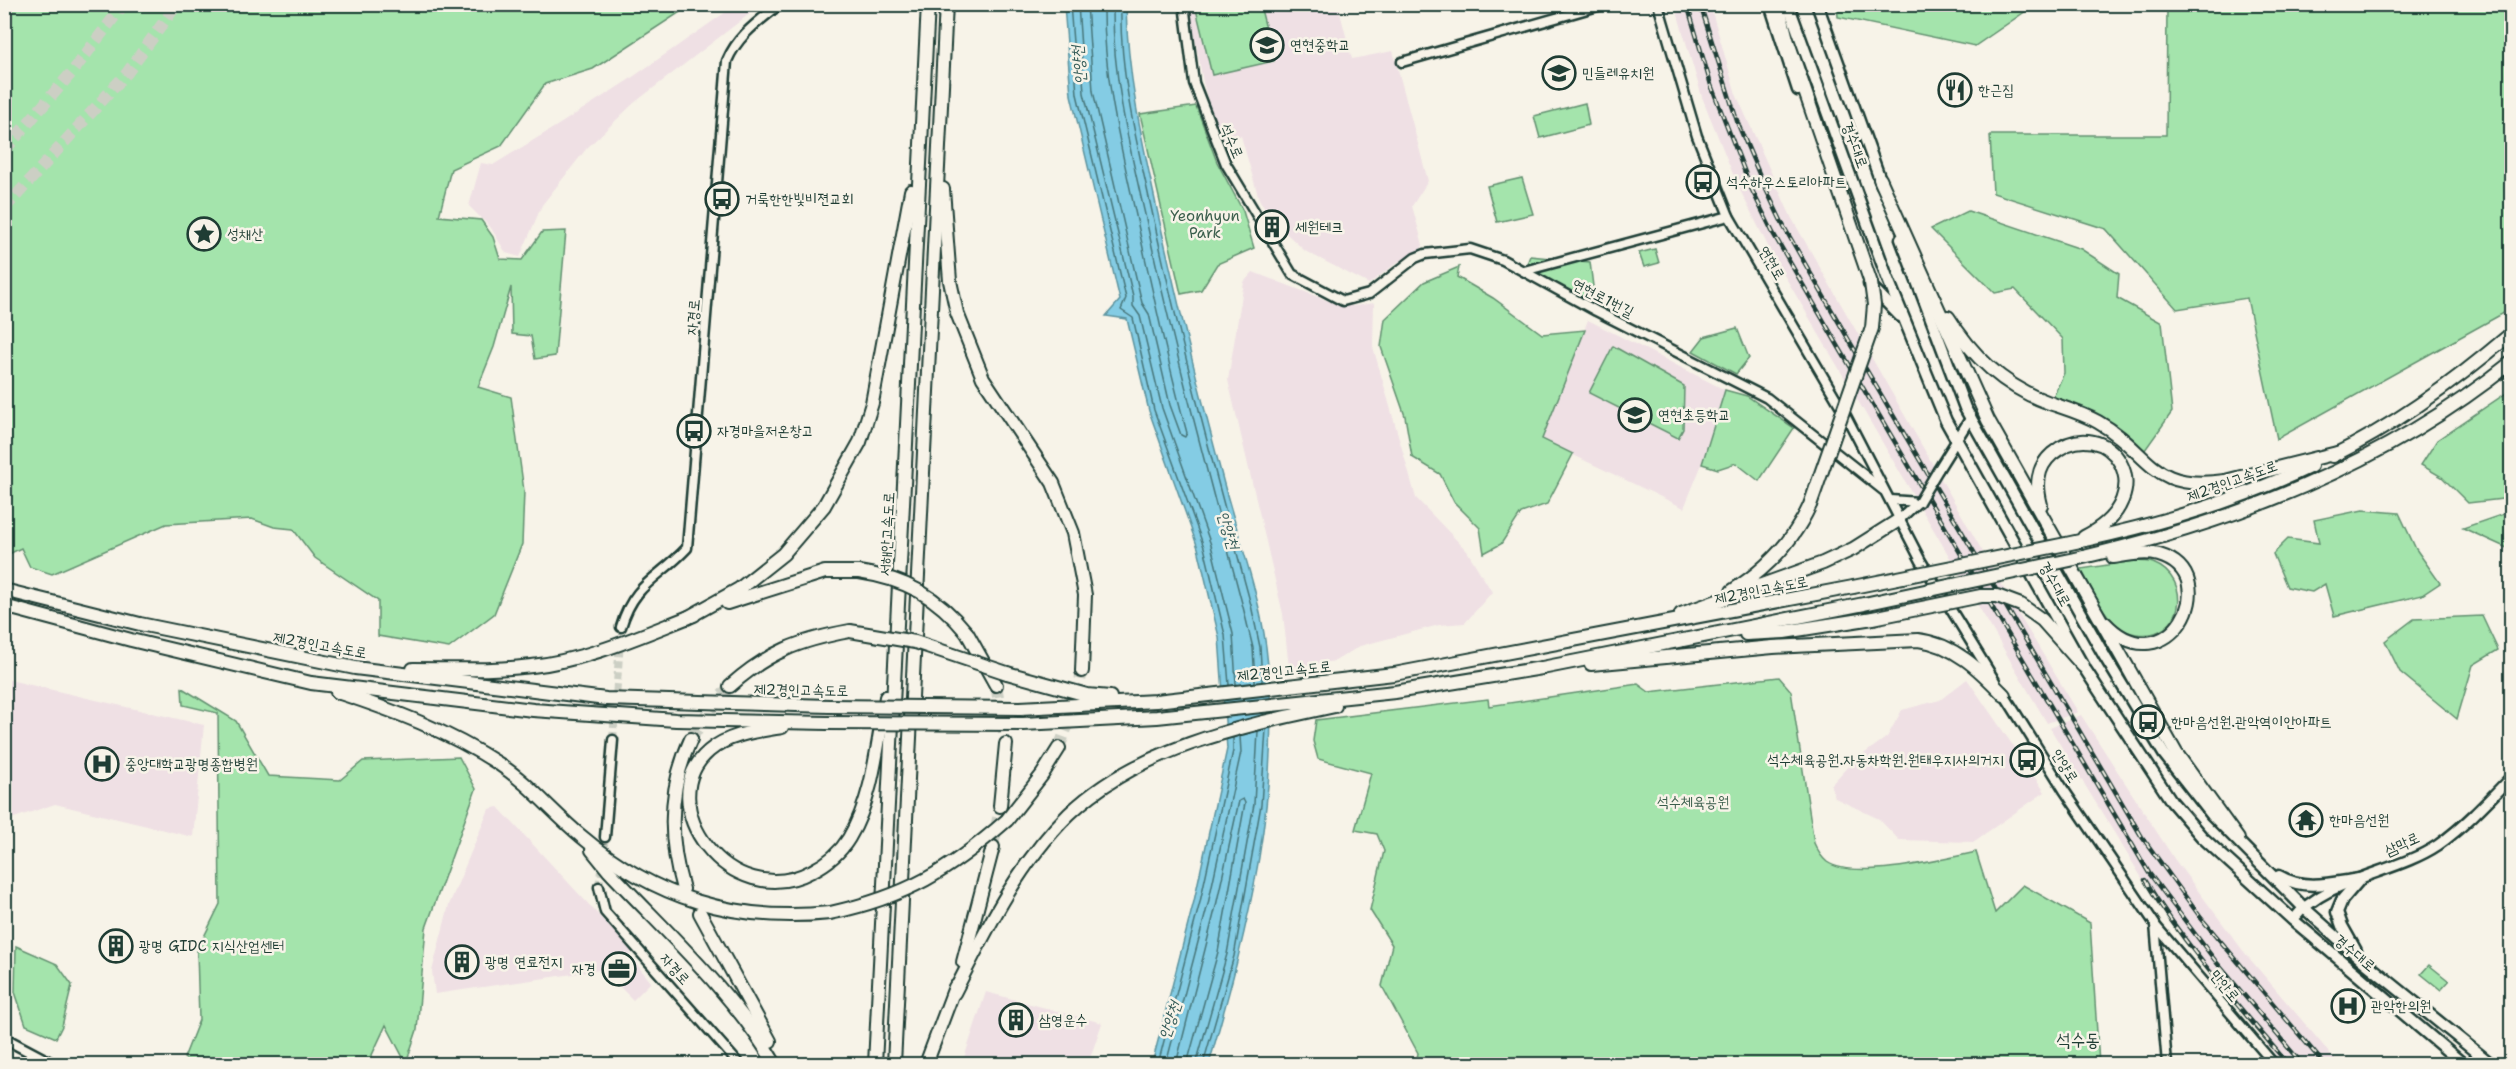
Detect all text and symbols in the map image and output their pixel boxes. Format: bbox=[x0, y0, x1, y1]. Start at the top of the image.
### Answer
school or university icon: 연현중학교 bbox=[1249, 27, 1285, 63]
place label: 연현중학교 bbox=[1290, 35, 1350, 55]
water label: 안양천 bbox=[1066, 43, 1091, 85]
school or university icon: 민들레유치원 bbox=[1541, 55, 1577, 91]
place label: 민들레유치원 bbox=[1582, 63, 1654, 83]
restaurant icon: 한근집 bbox=[1937, 72, 1973, 108]
place label: 한근집 bbox=[1978, 80, 2014, 100]
street label: 경수대로 bbox=[1837, 119, 1873, 171]
street label: 석수로 bbox=[1216, 120, 1248, 162]
bus stop icon: 석수하우스토리아파트 bbox=[1685, 164, 1721, 200]
place label: 석수하우스토리아파트 bbox=[1726, 172, 1847, 192]
bus stop icon: 거룩한한빛비젼교회 bbox=[704, 181, 740, 217]
place label: 거룩한한빛비젼교회 bbox=[745, 189, 854, 209]
park label: Yeonhyun Park bbox=[1170, 206, 1240, 243]
building icon: 세원테크 bbox=[1254, 209, 1290, 245]
place icon: 성채산 bbox=[186, 216, 222, 252]
place label: 세원테크 bbox=[1295, 217, 1343, 237]
place label: 성채산 bbox=[227, 224, 263, 244]
street label: 연현로 bbox=[1754, 242, 1790, 284]
street label: 연현로1번길 bbox=[1569, 274, 1637, 322]
street label: 자경로 bbox=[681, 298, 705, 336]
school or university icon: 연현초등학교 bbox=[1617, 397, 1653, 433]
place label: 연현초등학교 bbox=[1658, 405, 1730, 425]
bus stop icon: 자경마을저온창고 bbox=[676, 413, 712, 449]
place label: 자경마을저온창고 bbox=[717, 421, 814, 441]
street label: 제2경인고속도로 bbox=[2184, 455, 2280, 507]
street label: 서해안고속도로 bbox=[875, 491, 899, 577]
water label: 안양천 bbox=[1213, 509, 1245, 554]
street label: 경수대로 bbox=[2035, 558, 2075, 610]
street label: 제2경인고속도로 bbox=[1712, 571, 1810, 609]
street label: 제2경인고속도로 bbox=[271, 627, 369, 663]
street label: 제2경인고속도로 bbox=[1236, 656, 1332, 686]
street label: 제2경인고속도로 bbox=[753, 679, 849, 701]
bus stop icon: 한마음선원.관악역이안아파트 bbox=[2130, 704, 2166, 740]
place label: 한마음선원.관악역이안아파트 bbox=[2171, 712, 2332, 732]
bus stop icon: 석수체육공원.자동차학원.원태우지사의거지 bbox=[2009, 742, 2045, 778]
street label: 안양로 bbox=[2047, 745, 2083, 787]
hospital icon: 중앙대학교광명종합병원 bbox=[84, 746, 120, 782]
place label: 석수체육공원.자동차학원.원태우지사의거지 bbox=[1767, 750, 2004, 770]
place label: 중앙대학교광명종합병원 bbox=[125, 754, 258, 774]
park label: 석수체육공원 bbox=[1657, 792, 1729, 812]
temple icon: 한마음선원 bbox=[2288, 802, 2324, 838]
place label: 한마음선원 bbox=[2329, 810, 2389, 830]
street label: 삼막로 bbox=[2381, 827, 2423, 861]
building icon: 광명 GIDC 지식산업센터 bbox=[98, 928, 134, 964]
street label: 경수대로 bbox=[2330, 930, 2380, 976]
place label: 광명 GIDC 지식산업센터 bbox=[139, 936, 284, 956]
building icon: 광명 연료전지 bbox=[444, 944, 480, 980]
street label: 자경로 bbox=[655, 949, 695, 989]
office icon: 자경 bbox=[601, 951, 637, 987]
place label: 광명 연료전지 bbox=[485, 952, 563, 972]
place label: 자경 bbox=[572, 959, 596, 979]
street label: 만안로 bbox=[2206, 966, 2244, 1006]
hospital icon: 관악한의원 bbox=[2330, 988, 2366, 1024]
water label: 안양천 bbox=[1153, 996, 1186, 1042]
place label: 관악한의원 bbox=[2371, 996, 2431, 1016]
building icon: 삼영운수 bbox=[998, 1002, 1034, 1038]
place label: 삼영운수 bbox=[1039, 1010, 1087, 1030]
district label: 석수동 bbox=[2056, 1028, 2100, 1052]

